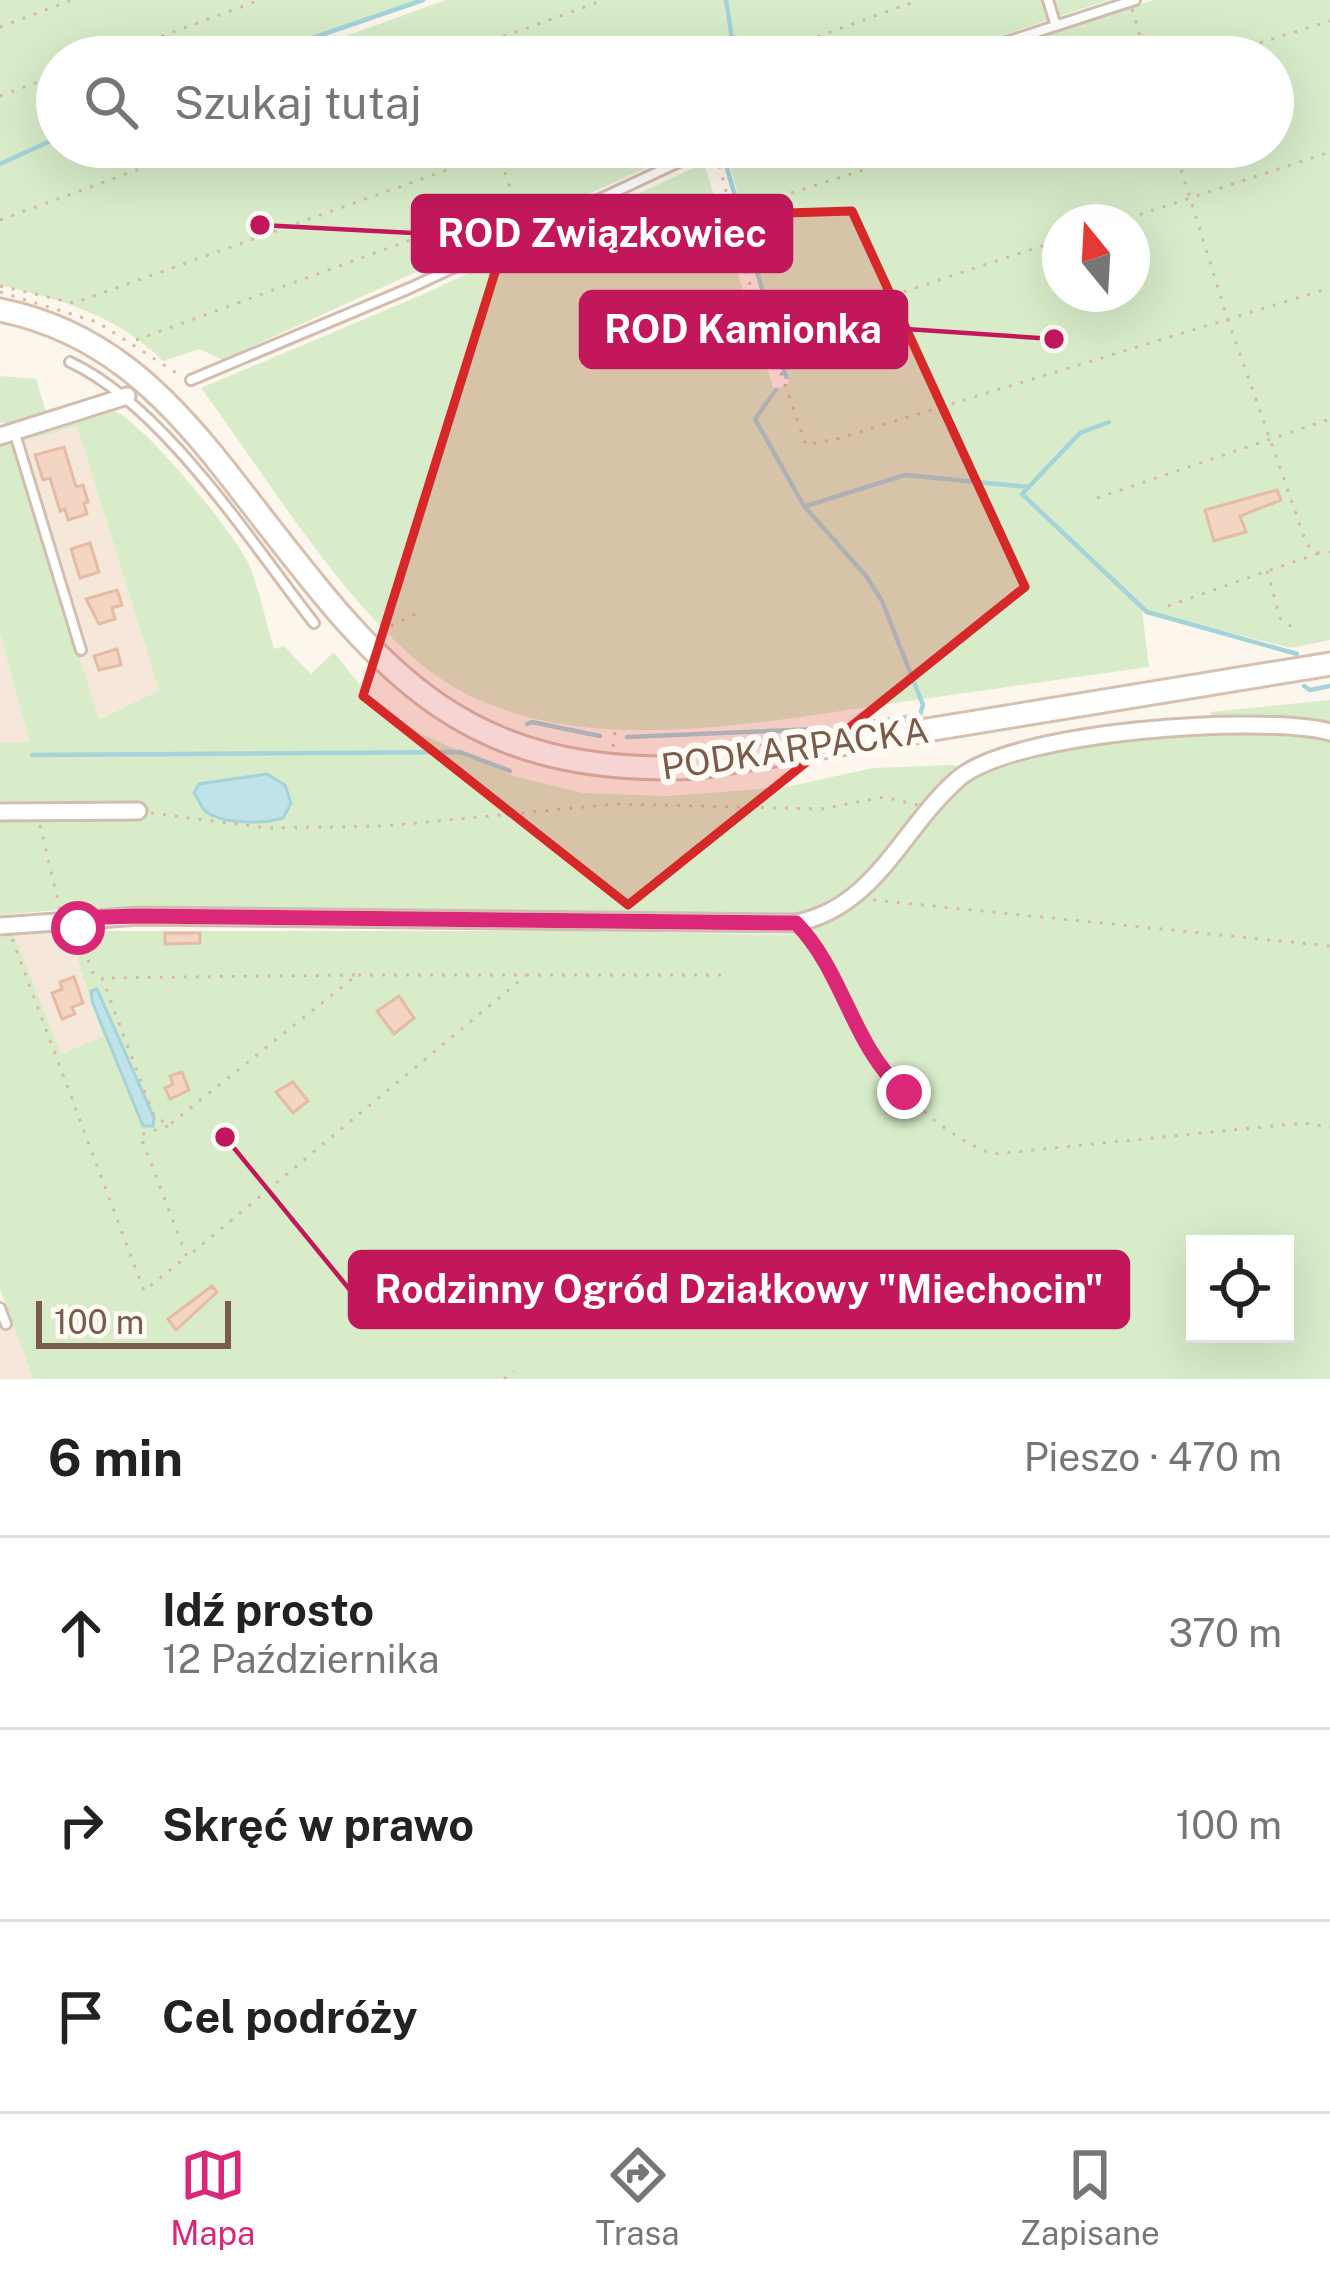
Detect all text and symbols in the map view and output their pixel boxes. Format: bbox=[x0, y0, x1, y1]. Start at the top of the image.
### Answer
search box bbox=[36, 36, 1294, 168]
icon: search bbox=[78, 69, 144, 135]
text: Szukaj tutaj bbox=[174, 76, 422, 129]
callout: ROD Związkowiec bbox=[413, 196, 791, 271]
north arrow bbox=[1042, 204, 1150, 312]
text: ROD Związkowiec bbox=[437, 210, 767, 256]
callout: ROD Kamionka bbox=[581, 292, 906, 367]
text: ROD Kamionka bbox=[604, 306, 882, 352]
street label: PODKARPACKA bbox=[658, 708, 932, 788]
route start bbox=[51, 901, 105, 955]
route end bbox=[877, 1065, 931, 1119]
map controls bbox=[1186, 1235, 1294, 1343]
button: locate bbox=[1186, 1235, 1294, 1343]
callout: Rodzinny Ogród Działkowy "Miechocin" bbox=[350, 1252, 1128, 1327]
text: Rodzinny Ogród Działkowy "Miechocin" bbox=[375, 1266, 1103, 1312]
scale bar bbox=[36, 1295, 231, 1348]
text: 100 m bbox=[54, 1303, 144, 1341]
text: 6 min bbox=[48, 1428, 183, 1487]
text: Pieszo · 470 m bbox=[1024, 1434, 1282, 1480]
text: Idź prosto bbox=[162, 1583, 374, 1636]
icon: ahead bbox=[48, 1600, 114, 1666]
text: 370 m bbox=[1168, 1610, 1282, 1656]
text: 12 Października bbox=[162, 1636, 440, 1682]
icon: right bbox=[48, 1792, 114, 1858]
text: Skręć w prawo bbox=[162, 1798, 474, 1851]
text: 100 m bbox=[1175, 1802, 1282, 1848]
icon: arrive bbox=[48, 1984, 114, 2050]
text: Cel podróży bbox=[162, 1990, 418, 2043]
tab: Mapa bbox=[170, 2142, 255, 2252]
tab: Trasa bbox=[596, 2142, 679, 2252]
tab: Zapisane bbox=[1020, 2142, 1160, 2252]

